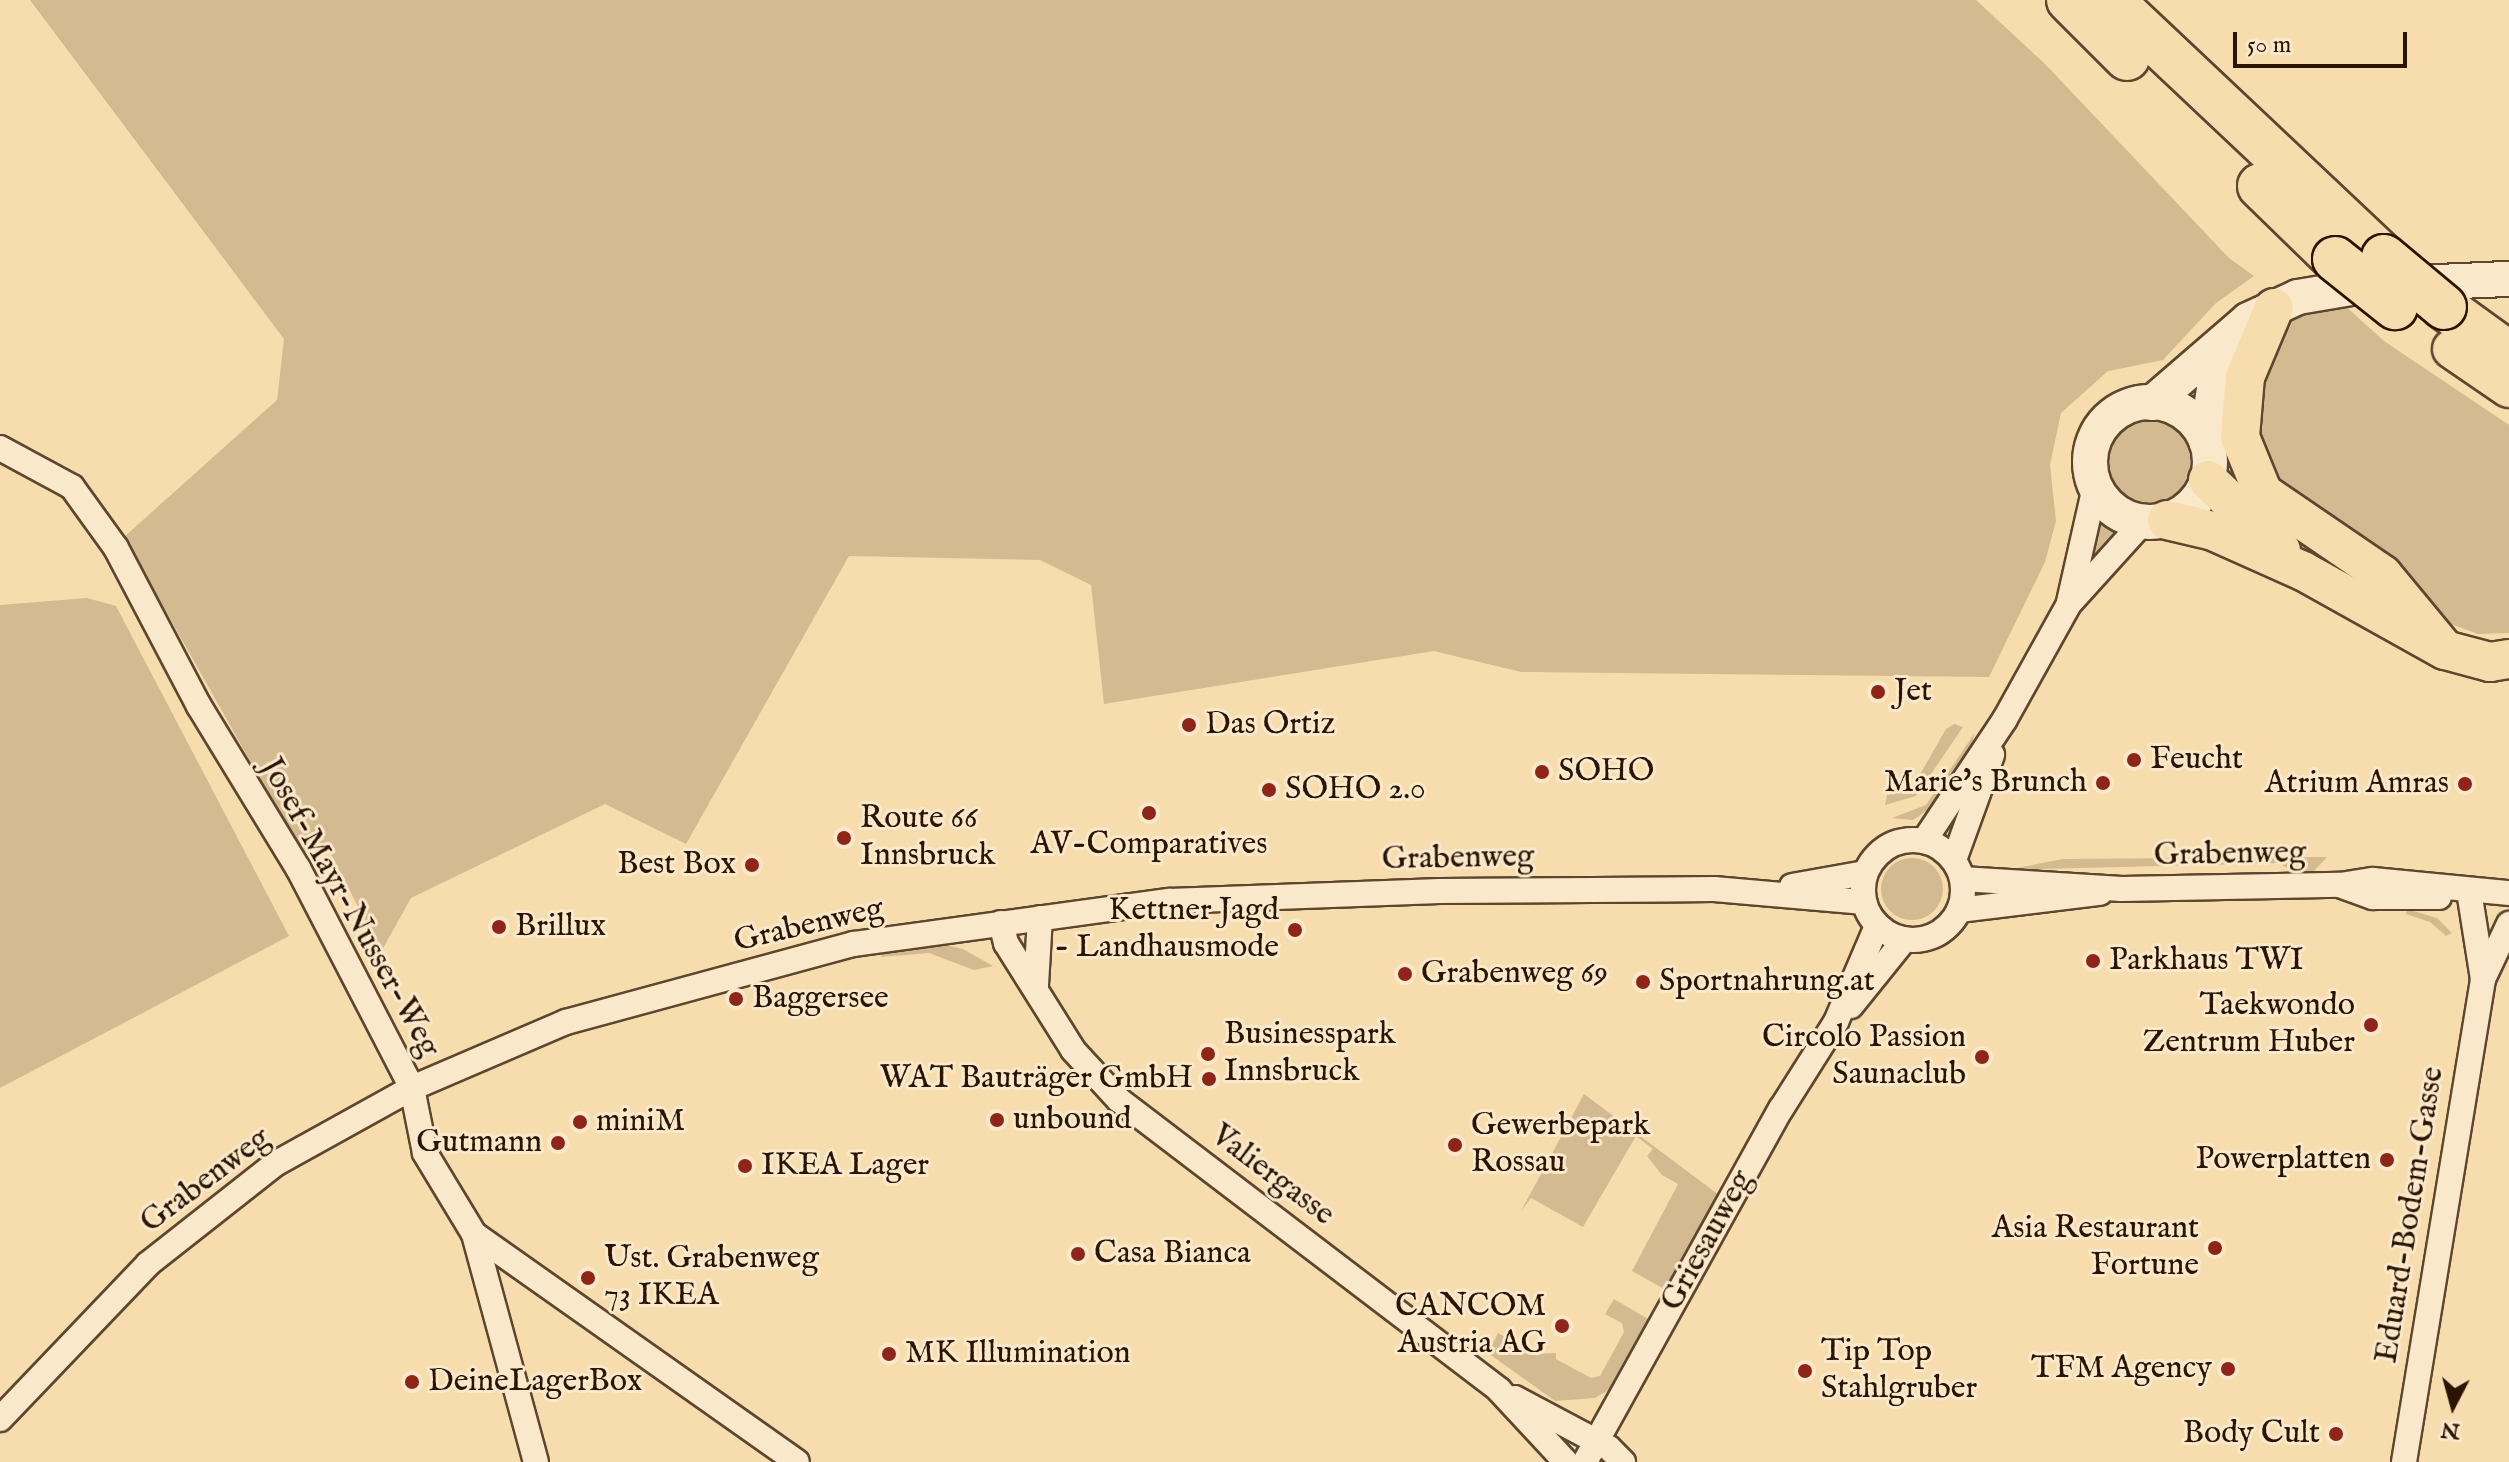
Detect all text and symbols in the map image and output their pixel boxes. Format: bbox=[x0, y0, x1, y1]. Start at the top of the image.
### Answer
scale bar bbox=[2237, 16, 2411, 66]
text: 50 m bbox=[2247, 30, 2291, 61]
place label: Jet bbox=[1894, 673, 1932, 711]
marker: Jet bbox=[1869, 683, 1887, 701]
place label: Das Ortiz bbox=[1205, 706, 1335, 744]
marker: Das Ortiz bbox=[1180, 716, 1198, 734]
place label: Feucht bbox=[2150, 741, 2243, 779]
marker: Feucht bbox=[2125, 751, 2143, 769]
street label: Josef-Mayr-Nusser-Weg bbox=[251, 752, 447, 1064]
place label: SOHO bbox=[1558, 753, 1654, 791]
marker: SOHO bbox=[1533, 763, 1551, 781]
place label: Marie's Brunch bbox=[1884, 764, 2087, 802]
place label: Atrium Amras bbox=[2265, 765, 2449, 803]
place label: SOHO 2.0 bbox=[1285, 771, 1426, 809]
marker: Marie's Brunch bbox=[2094, 774, 2112, 792]
marker: Atrium Amras bbox=[2456, 775, 2474, 793]
marker: SOHO 2.0 bbox=[1260, 781, 1278, 799]
place label: Route 66 Innsbruck bbox=[860, 801, 995, 876]
marker: AV-Comparatives bbox=[1140, 804, 1158, 822]
place label: AV-Comparatives bbox=[1031, 826, 1267, 864]
marker: Route 66 Innsbruck bbox=[835, 829, 853, 847]
street label: Grabenweg bbox=[2153, 834, 2307, 876]
street label: Grabenweg bbox=[1381, 838, 1535, 880]
place label: Best Box bbox=[617, 846, 736, 884]
marker: Best Box bbox=[743, 856, 761, 874]
street label: Grabenweg bbox=[730, 890, 888, 962]
place label: Kettner Jagd - Landhausmode bbox=[1054, 893, 1279, 968]
place label: Brillux bbox=[515, 908, 606, 946]
marker: Brillux bbox=[490, 918, 508, 936]
marker: Kettner Jagd - Landhausmode bbox=[1286, 921, 1304, 939]
place label: Parkhaus TWI bbox=[2109, 942, 2304, 980]
marker: Parkhaus TWI bbox=[2084, 952, 2102, 970]
place label: Grabenweg 69 bbox=[1421, 955, 1608, 993]
place label: Sportnahrung.at bbox=[1659, 963, 1875, 1001]
marker: Grabenweg 69 bbox=[1396, 965, 1414, 983]
marker: Sportnahrung.at bbox=[1634, 973, 1652, 991]
place label: Baggersee bbox=[752, 980, 889, 1018]
place label: Taekwondo Zentrum Huber bbox=[2143, 988, 2355, 1063]
marker: Baggersee bbox=[727, 990, 745, 1008]
marker: Taekwondo Zentrum Huber bbox=[2362, 1016, 2380, 1034]
place label: Businesspark Innsbruck bbox=[1224, 1017, 1396, 1092]
place label: Circolo Passion Saunaclub bbox=[1762, 1020, 1966, 1095]
marker: Businesspark Innsbruck bbox=[1199, 1045, 1217, 1063]
marker: Circolo Passion Saunaclub bbox=[1973, 1048, 1991, 1066]
place label: WAT Bauträger GmbH bbox=[880, 1060, 1193, 1098]
street label: Eduard-Bodem-Gasse bbox=[2369, 1064, 2453, 1366]
marker: WAT Bauträger GmbH bbox=[1200, 1070, 1218, 1088]
place label: unbound bbox=[1013, 1101, 1131, 1139]
place label: miniM bbox=[596, 1103, 685, 1141]
place label: Gewerbepark Rossau bbox=[1471, 1108, 1650, 1183]
marker: unbound bbox=[988, 1111, 1006, 1129]
marker: miniM bbox=[571, 1113, 589, 1131]
street label: Valiergasse bbox=[1203, 1117, 1341, 1235]
street label: Grabenweg bbox=[134, 1120, 278, 1242]
place label: Gutmann bbox=[416, 1124, 542, 1162]
marker: Gutmann bbox=[549, 1134, 567, 1152]
marker: Gewerbepark Rossau bbox=[1446, 1136, 1464, 1154]
place label: Powerplatten bbox=[2195, 1141, 2371, 1179]
place label: IKEA Lager bbox=[761, 1147, 929, 1185]
marker: Powerplatten bbox=[2378, 1151, 2396, 1169]
marker: IKEA Lager bbox=[736, 1157, 754, 1175]
street label: Griesauweg bbox=[1654, 1164, 1762, 1318]
place label: Asia Restaurant Fortune bbox=[1992, 1211, 2199, 1286]
place label: Casa Bianca bbox=[1094, 1235, 1251, 1273]
marker: Asia Restaurant Fortune bbox=[2206, 1239, 2224, 1257]
place label: Ust. Grabenweg 73 IKEA bbox=[604, 1241, 819, 1316]
marker: Casa Bianca bbox=[1069, 1245, 1087, 1263]
marker: Ust. Grabenweg 73 IKEA bbox=[579, 1269, 597, 1287]
place label: CANCOM Austria AG bbox=[1395, 1289, 1546, 1364]
marker: CANCOM Austria AG bbox=[1553, 1317, 1571, 1335]
place label: Tip Top Stahlgruber bbox=[1821, 1334, 1977, 1409]
place label: MK Illumination bbox=[905, 1335, 1131, 1373]
marker: MK Illumination bbox=[880, 1345, 898, 1363]
place label: TFM Agency bbox=[2031, 1350, 2212, 1388]
marker: TFM Agency bbox=[2219, 1360, 2237, 1378]
marker: Tip Top Stahlgruber bbox=[1796, 1362, 1814, 1380]
place label: DeineLagerBox bbox=[428, 1363, 642, 1401]
north arrow bbox=[2413, 1366, 2493, 1446]
marker: DeineLagerBox bbox=[403, 1373, 421, 1391]
place label: Body Cult bbox=[2183, 1415, 2320, 1453]
text: N bbox=[2440, 1415, 2461, 1445]
marker: Body Cult bbox=[2327, 1425, 2345, 1443]

